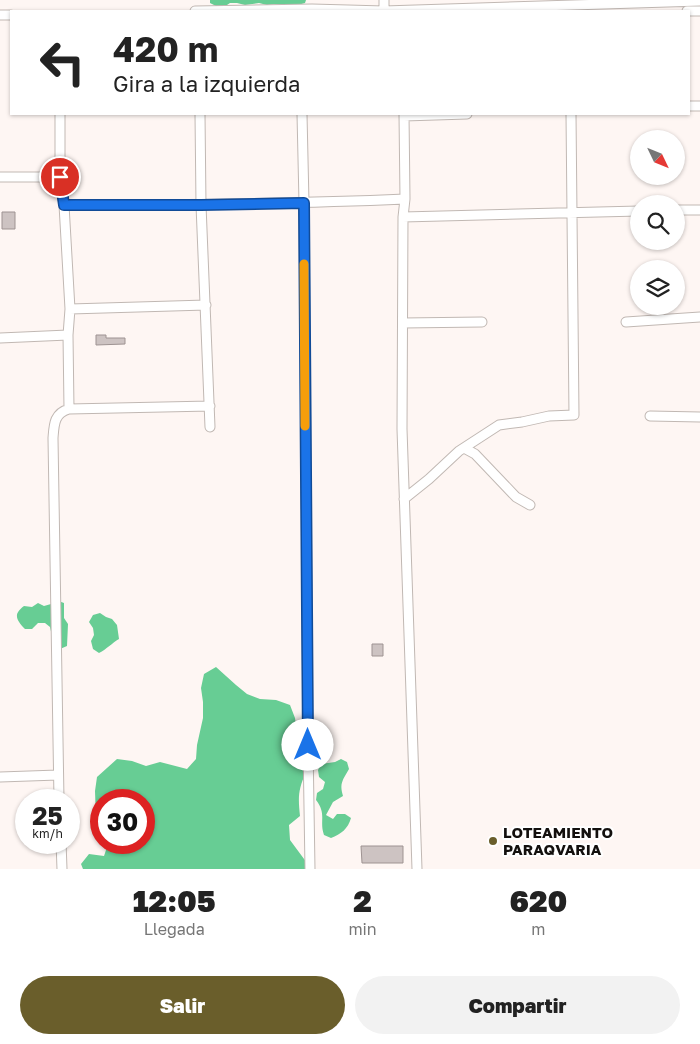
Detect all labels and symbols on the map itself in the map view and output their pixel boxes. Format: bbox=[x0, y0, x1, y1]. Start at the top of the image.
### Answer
north arrow bbox=[630, 130, 685, 185]
pin bbox=[39, 156, 81, 198]
position arrow bbox=[281, 718, 333, 770]
speed limit sign: 30 bbox=[90, 789, 155, 854]
place label: LOTEAMIENTO PARAQVARIA bbox=[503, 823, 613, 858]
marker: LOTEAMIENTO PARAQVARIA bbox=[487, 835, 499, 847]

